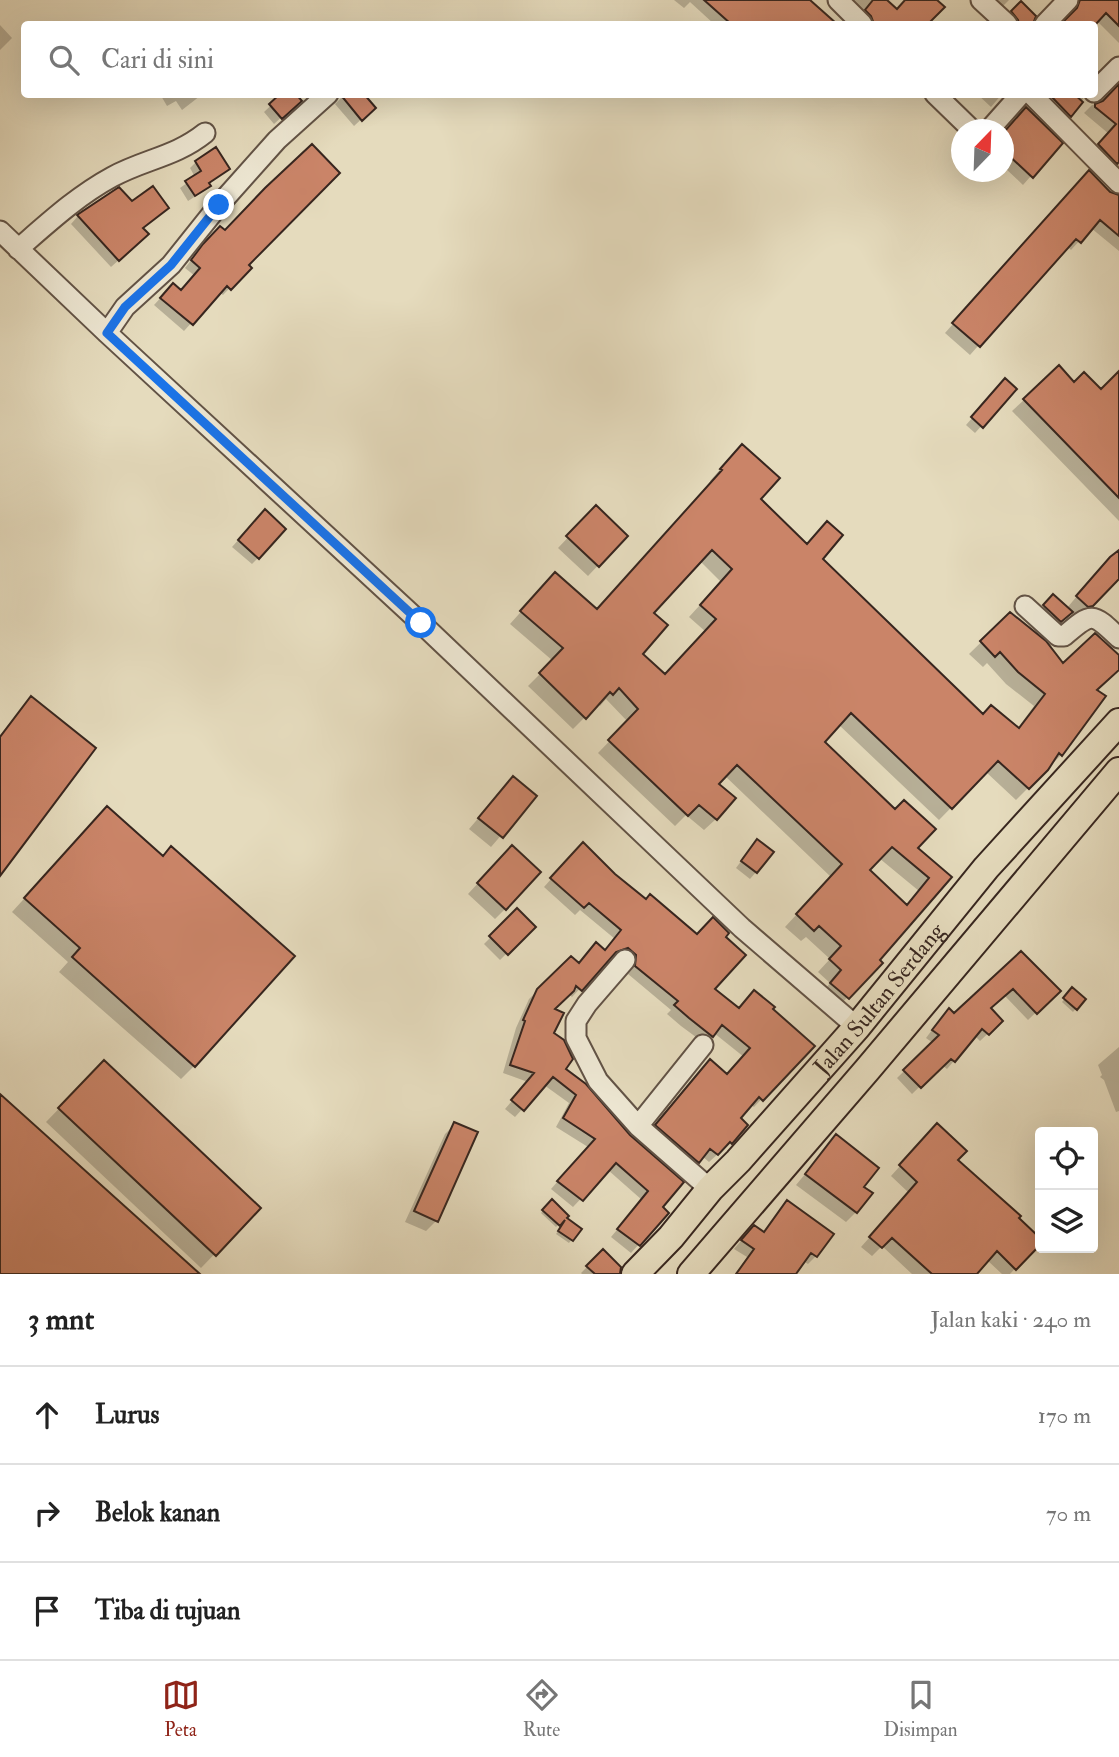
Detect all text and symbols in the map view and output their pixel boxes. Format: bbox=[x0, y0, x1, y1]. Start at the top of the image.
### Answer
search box bbox=[21, 21, 1098, 98]
icon: search bbox=[45, 41, 83, 79]
text: Cari di sini bbox=[101, 44, 214, 76]
north arrow bbox=[951, 119, 1014, 182]
route end bbox=[203, 189, 234, 220]
route start bbox=[405, 607, 436, 638]
street label: Jalan Sultan Serdang bbox=[807, 916, 951, 1082]
map controls bbox=[1035, 1127, 1098, 1253]
button: locate bbox=[1035, 1127, 1098, 1190]
button: layers bbox=[1035, 1190, 1098, 1253]
text: 3 mnt bbox=[28, 1301, 94, 1338]
text: Jalan kaki · 240 m bbox=[931, 1305, 1091, 1334]
icon: ahead bbox=[28, 1396, 66, 1434]
text: Lurus bbox=[95, 1399, 159, 1431]
text: 170 m bbox=[1038, 1401, 1091, 1430]
icon: right bbox=[28, 1494, 66, 1532]
text: Belok kanan bbox=[95, 1497, 220, 1529]
text: 70 m bbox=[1046, 1499, 1091, 1528]
icon: arrive bbox=[28, 1592, 66, 1630]
text: Tiba di tujuan bbox=[95, 1595, 240, 1627]
tab: Peta bbox=[162, 1676, 200, 1742]
tab: Rute bbox=[523, 1676, 561, 1742]
tab: Disimpan bbox=[884, 1676, 958, 1742]

